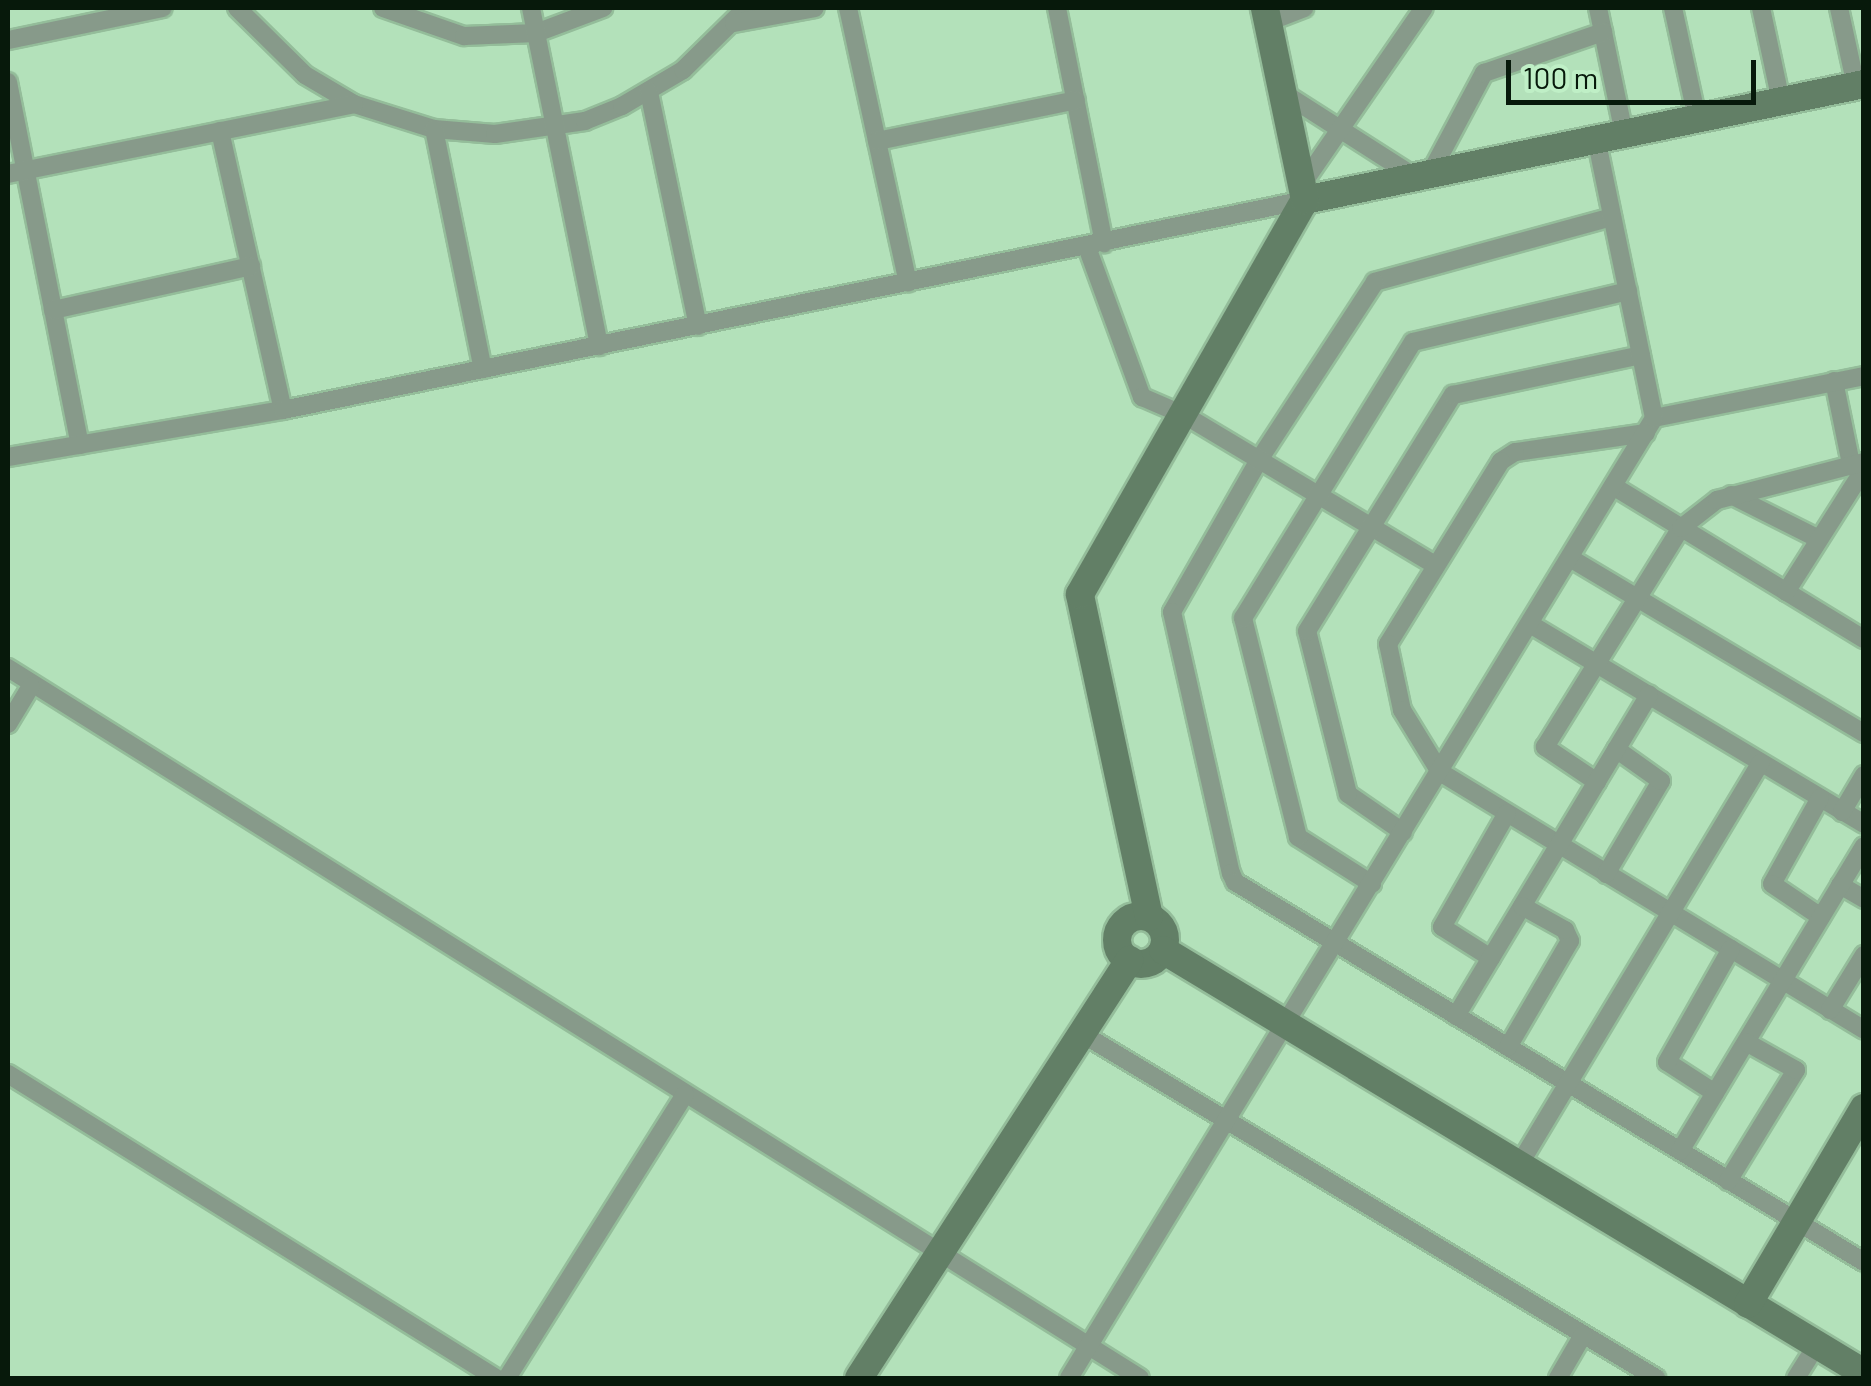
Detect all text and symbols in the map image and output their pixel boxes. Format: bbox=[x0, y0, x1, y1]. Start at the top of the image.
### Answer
scale bar bbox=[1511, 40, 1761, 102]
text: 100 m bbox=[1523, 59, 1598, 95]

